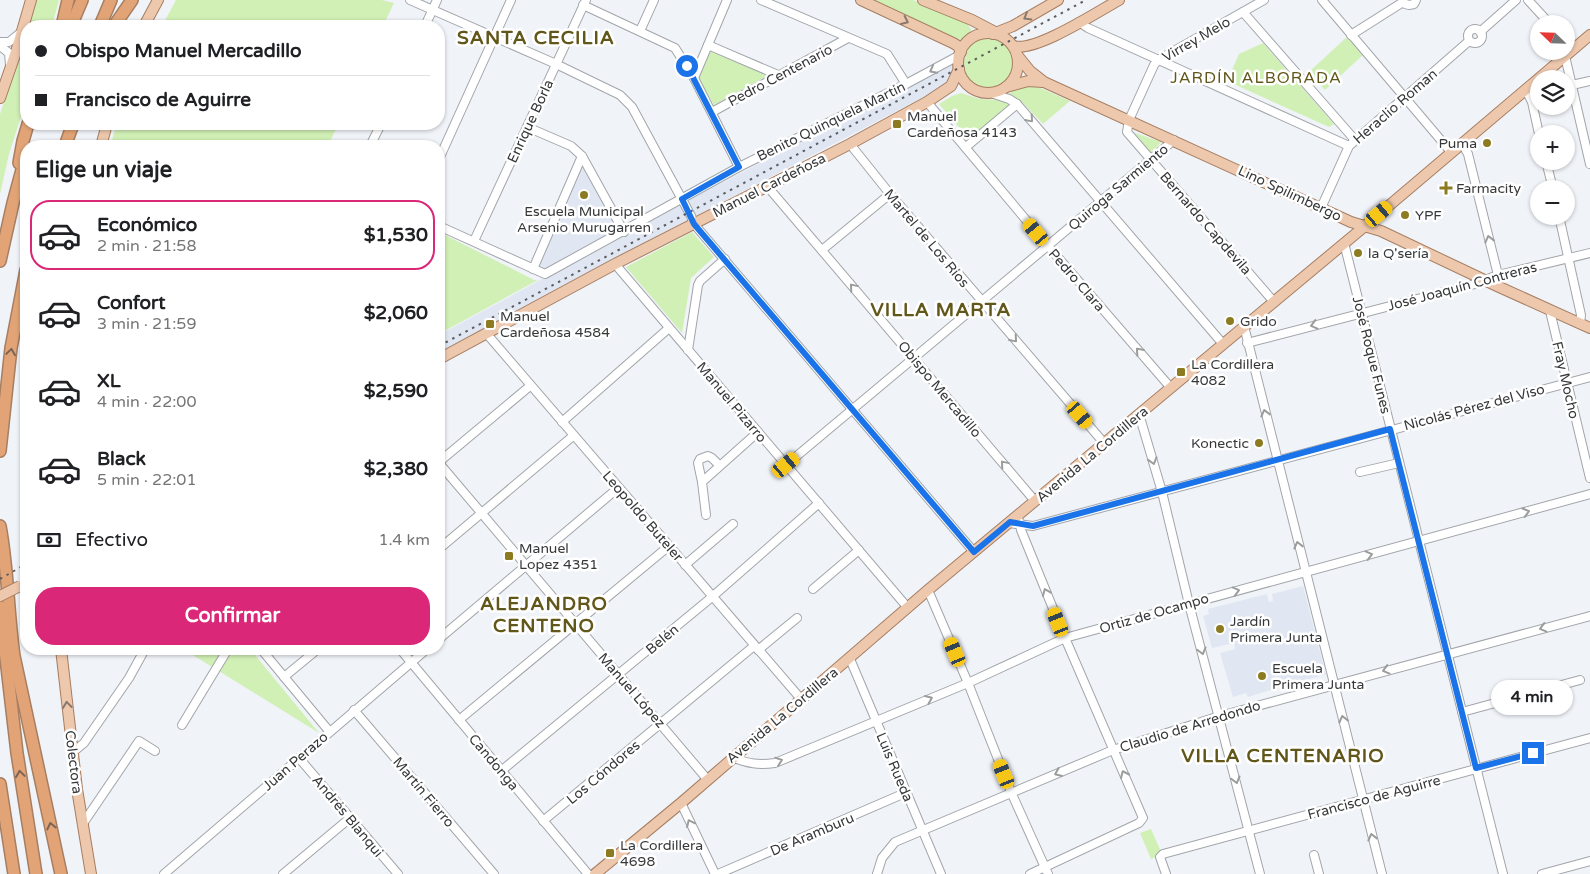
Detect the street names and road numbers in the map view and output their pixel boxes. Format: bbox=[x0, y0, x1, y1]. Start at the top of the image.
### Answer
street label: Virrey Melo bbox=[1159, 13, 1233, 66]
street label: Pedro Centenario bbox=[725, 41, 835, 110]
street label: Heraclio Roman bbox=[1350, 65, 1441, 148]
street label: Enrique Borla bbox=[504, 77, 557, 166]
street label: Benito Quinquela Martín bbox=[754, 78, 908, 165]
street label: Quiroga Sarmiento bbox=[1065, 141, 1172, 234]
street label: Manuel Cardeñosa bbox=[710, 150, 829, 221]
street label: Lino Spilimbergo bbox=[1235, 162, 1344, 225]
street label: Bernardo Capdevila bbox=[1156, 168, 1255, 278]
street label: Martel de Los Ríos bbox=[881, 186, 973, 291]
street label: Pedro Clara bbox=[1045, 245, 1108, 315]
street label: José Joaquín Contreras bbox=[1386, 258, 1539, 315]
street label: José Roque Funes bbox=[1349, 295, 1394, 416]
street label: Obispo Mercadillo bbox=[894, 338, 985, 441]
street label: Fray Mocho bbox=[1548, 340, 1583, 420]
street label: Manuel Pizarro bbox=[693, 359, 770, 446]
street label: Nicolás Pérez del Viso bbox=[1402, 380, 1546, 434]
street label: Avenida La Cordillera bbox=[1033, 403, 1152, 506]
street label: Leopoldo Buteler bbox=[599, 468, 687, 566]
street label: Ortiz de Ocampo bbox=[1097, 590, 1211, 637]
street label: Belén bbox=[642, 621, 682, 658]
street label: Manuel López bbox=[594, 649, 669, 731]
street label: Avenida La Cordillera bbox=[723, 664, 842, 767]
street label: Claudio de Arredondo bbox=[1118, 697, 1263, 756]
street label: Juan Perazo bbox=[259, 728, 331, 794]
street label: Colectora bbox=[61, 729, 86, 795]
street label: Luis Rueda bbox=[872, 730, 917, 804]
street label: Candonga bbox=[465, 731, 522, 794]
street label: Los Cóndores bbox=[563, 737, 644, 808]
street label: Martín Fierro bbox=[389, 754, 458, 831]
street label: Andrés Blanqui bbox=[308, 772, 387, 861]
street label: Francisco de Aguirre bbox=[1306, 772, 1443, 823]
street label: De Aramburu bbox=[768, 809, 857, 860]

